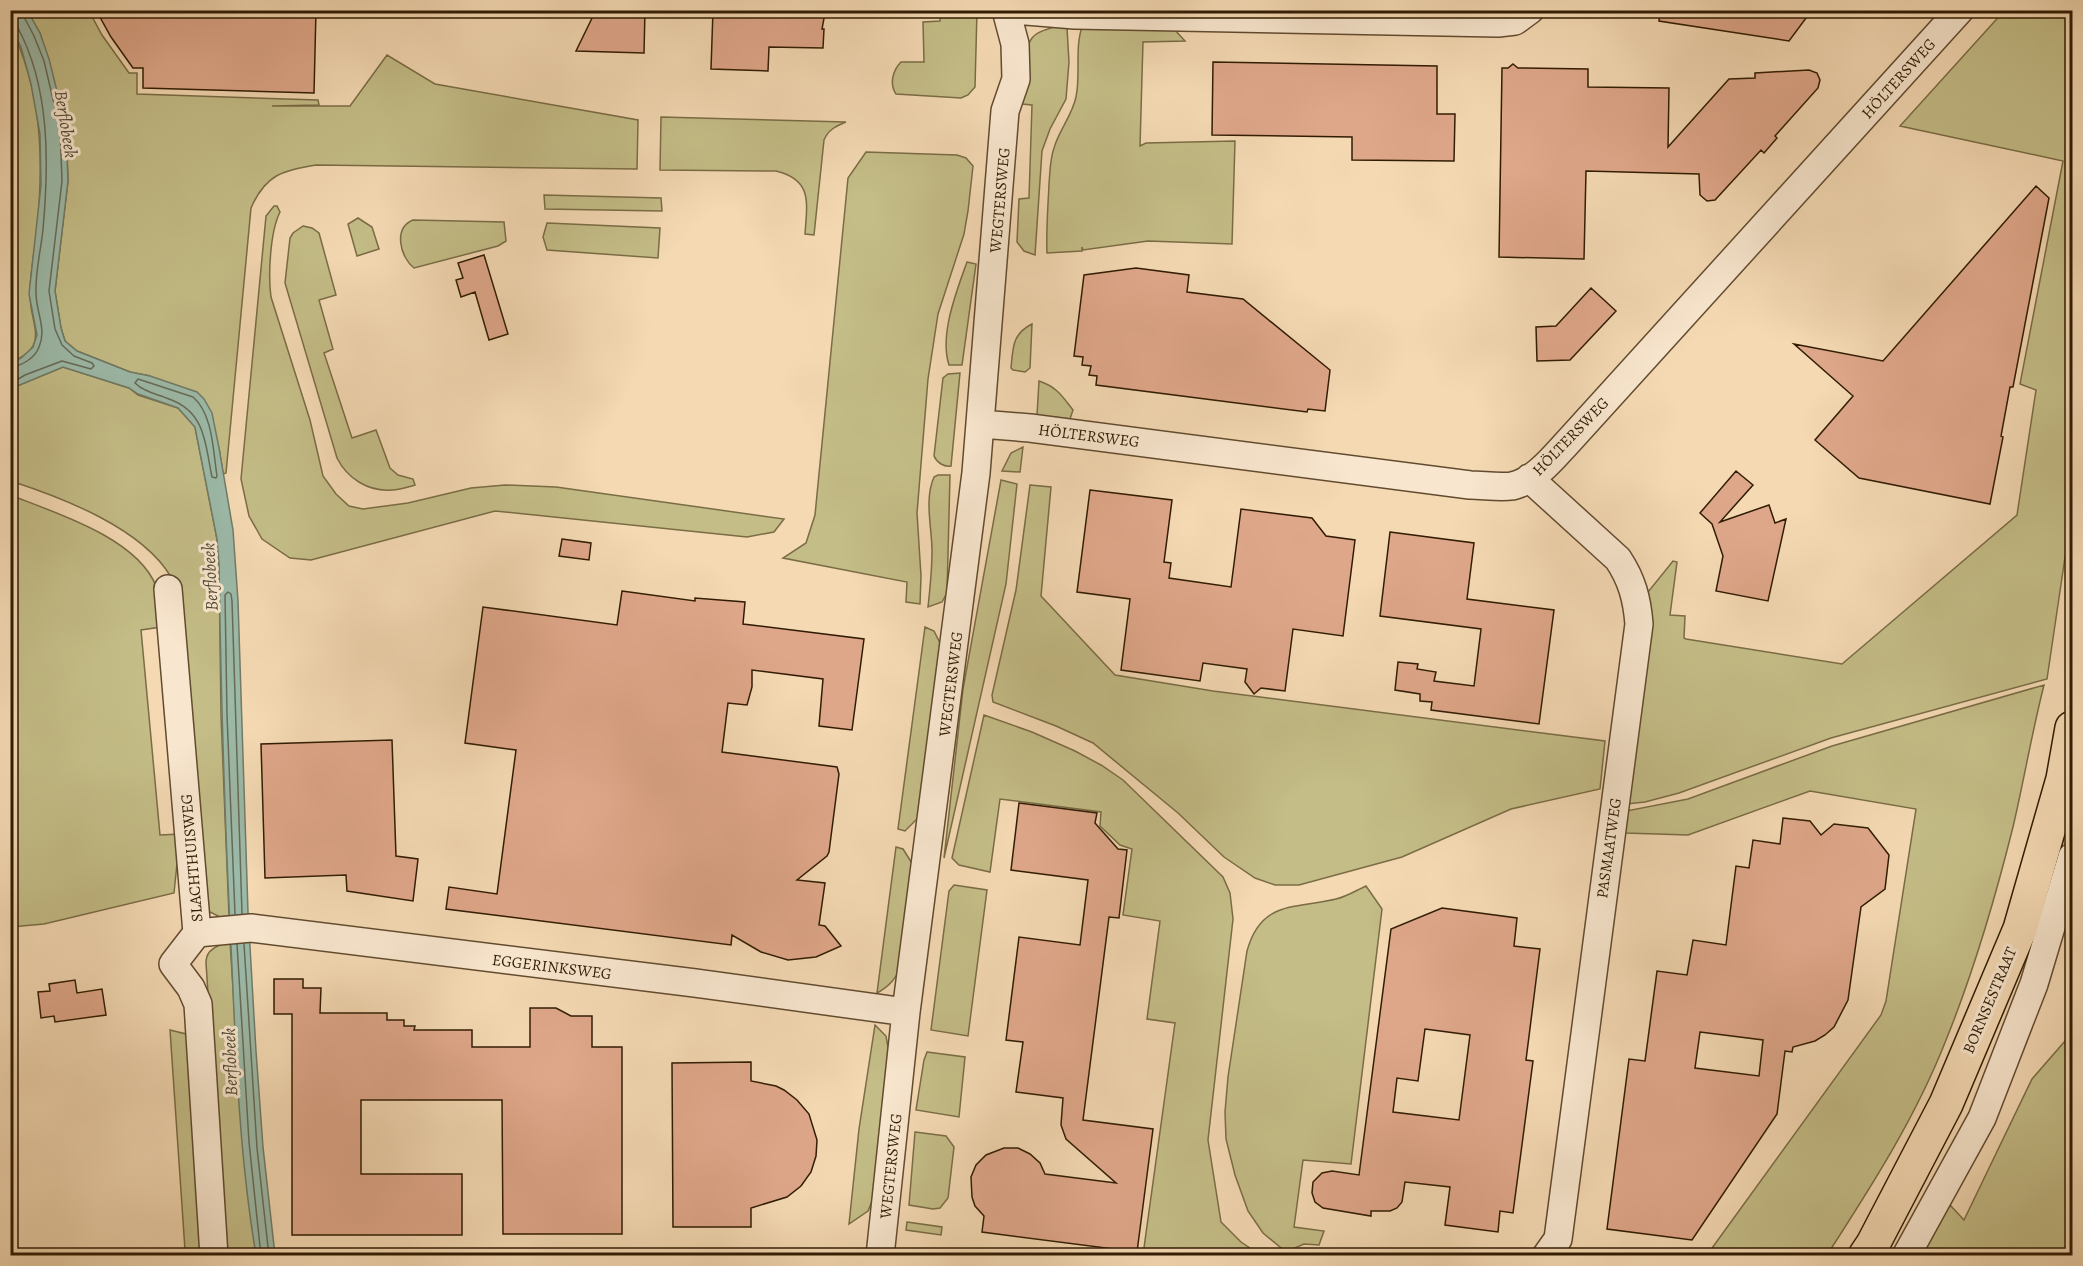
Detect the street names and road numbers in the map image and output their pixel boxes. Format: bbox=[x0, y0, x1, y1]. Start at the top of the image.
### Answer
street label: HÖLTERSWEG bbox=[1857, 33, 1941, 124]
street label: WEGTERSWEG bbox=[984, 146, 1016, 255]
street label: HÖLTERSWEG bbox=[1527, 392, 1614, 481]
street label: HÖLTERSWEG bbox=[1037, 419, 1141, 453]
street label: WEGTERSWEG bbox=[934, 630, 968, 739]
street label: SLACHTHUISWEG bbox=[175, 793, 209, 923]
street label: PASMAATWEG bbox=[1591, 796, 1627, 900]
street label: BORNSESTRAAT bbox=[1958, 943, 2022, 1057]
street label: EGGERINKSWEG bbox=[491, 949, 613, 985]
street label: WEGTERSWEG bbox=[874, 1112, 907, 1221]

